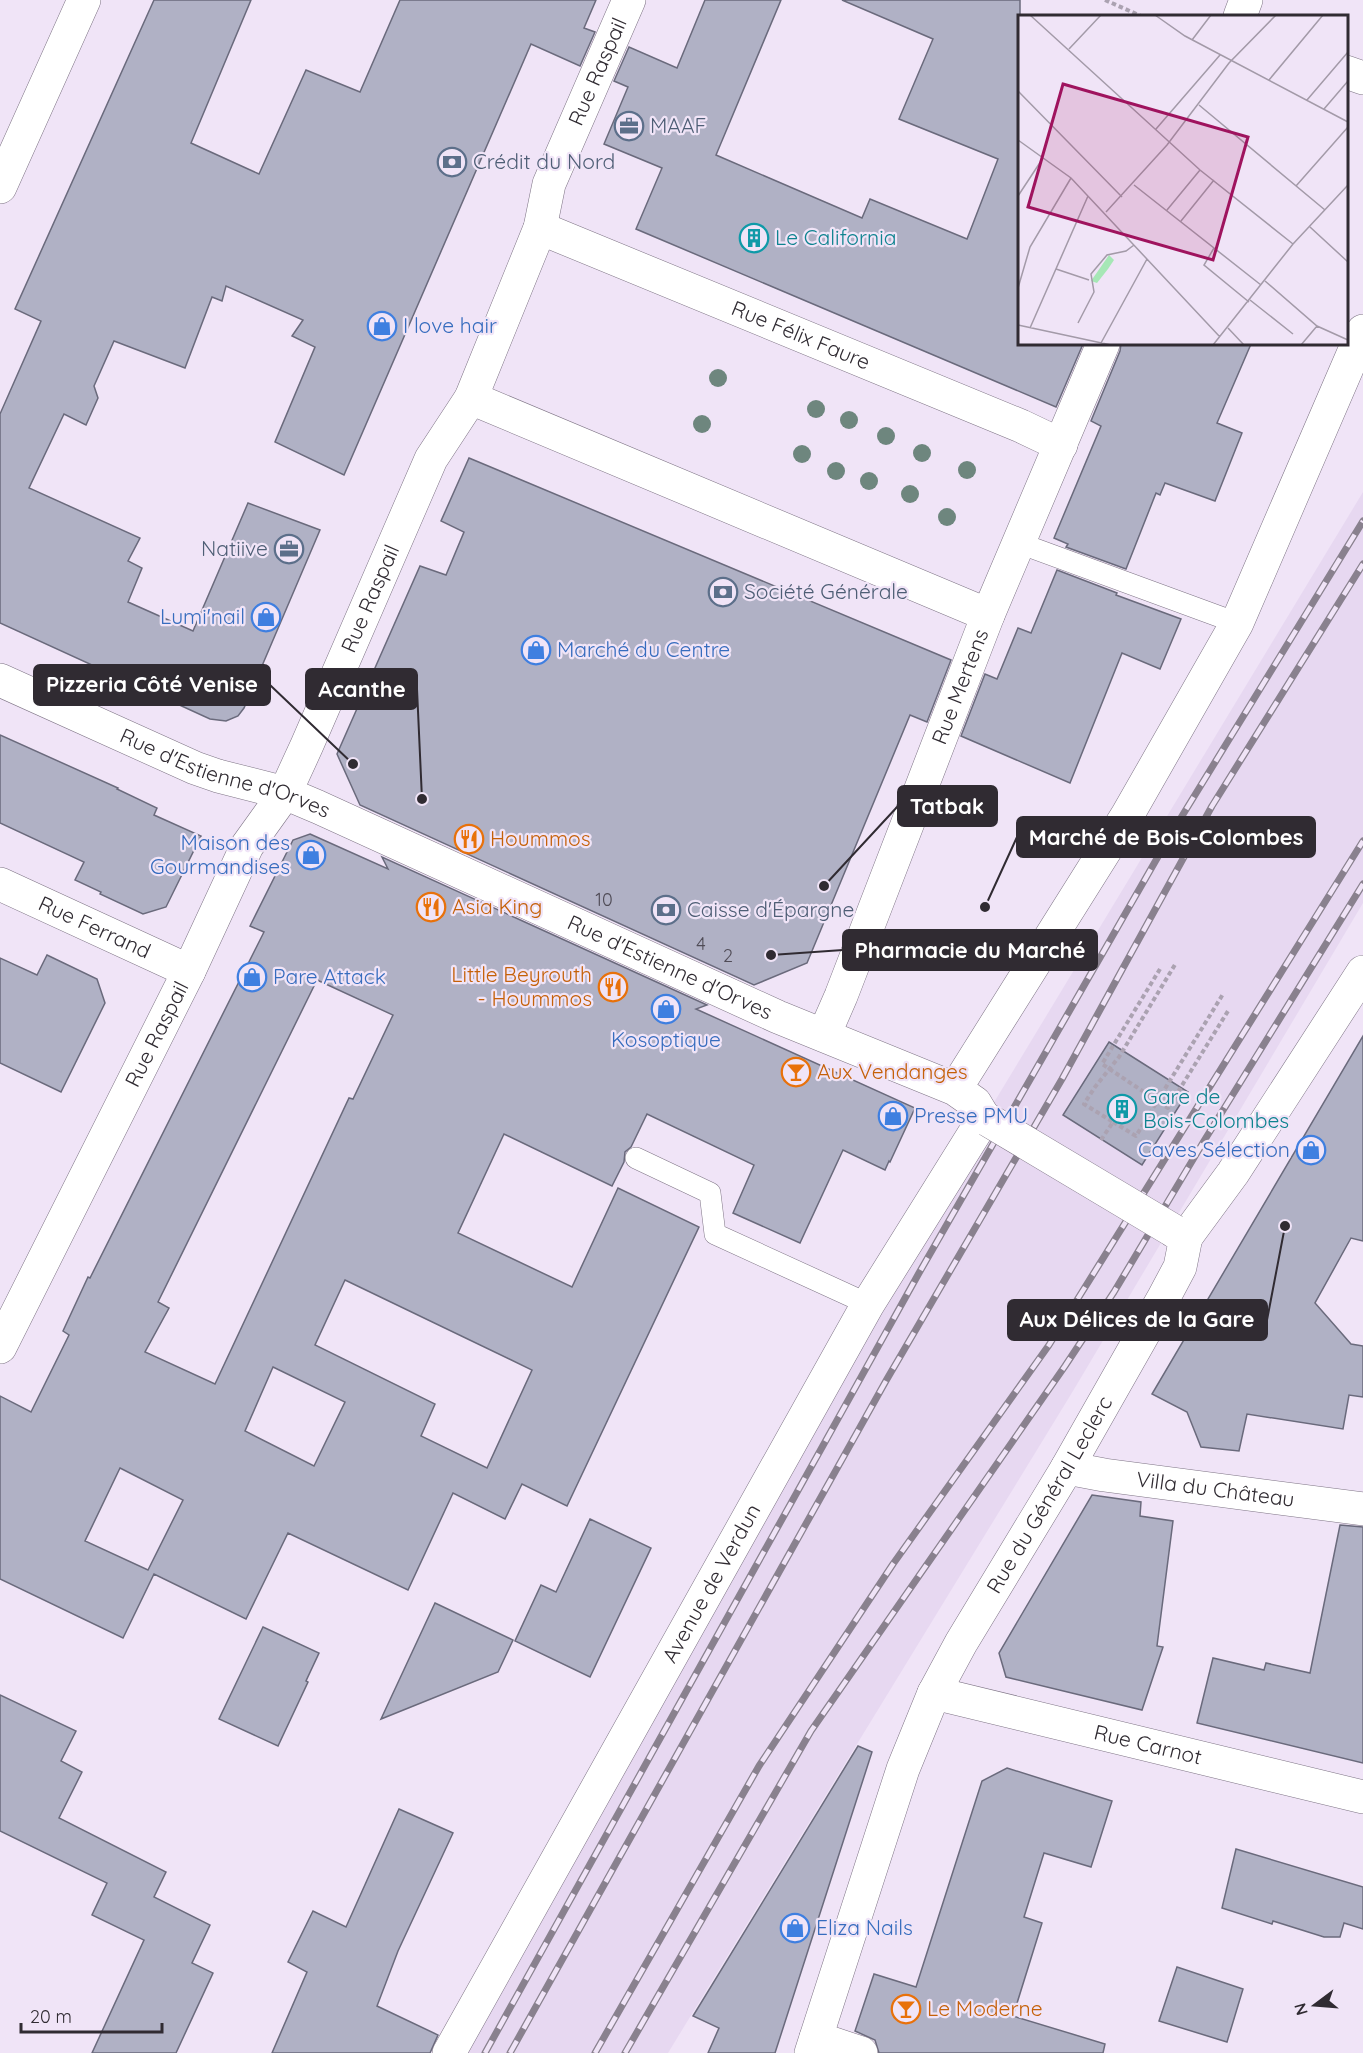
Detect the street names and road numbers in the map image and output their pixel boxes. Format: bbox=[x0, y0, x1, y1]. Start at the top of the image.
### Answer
street label: Rue Raspail bbox=[562, 14, 632, 129]
street label: Rue Félix Faure bbox=[728, 294, 874, 375]
street label: Rue Raspail bbox=[335, 540, 404, 656]
street label: Rue Mertens bbox=[925, 625, 993, 748]
street label: Rue d'Estienne d'Orves bbox=[116, 722, 335, 823]
street label: Rue Ferrand bbox=[35, 890, 155, 964]
street label: Rue d'Estienne d'Orves bbox=[564, 909, 777, 1025]
street label: Rue Raspail bbox=[119, 977, 194, 1091]
street label: Rue du Général Leclerc bbox=[980, 1391, 1117, 1598]
street label: Villa du Château bbox=[1135, 1465, 1296, 1512]
street label: Avenue de Verdun bbox=[656, 1499, 766, 1667]
street label: Rue Carnot bbox=[1092, 1718, 1205, 1769]

